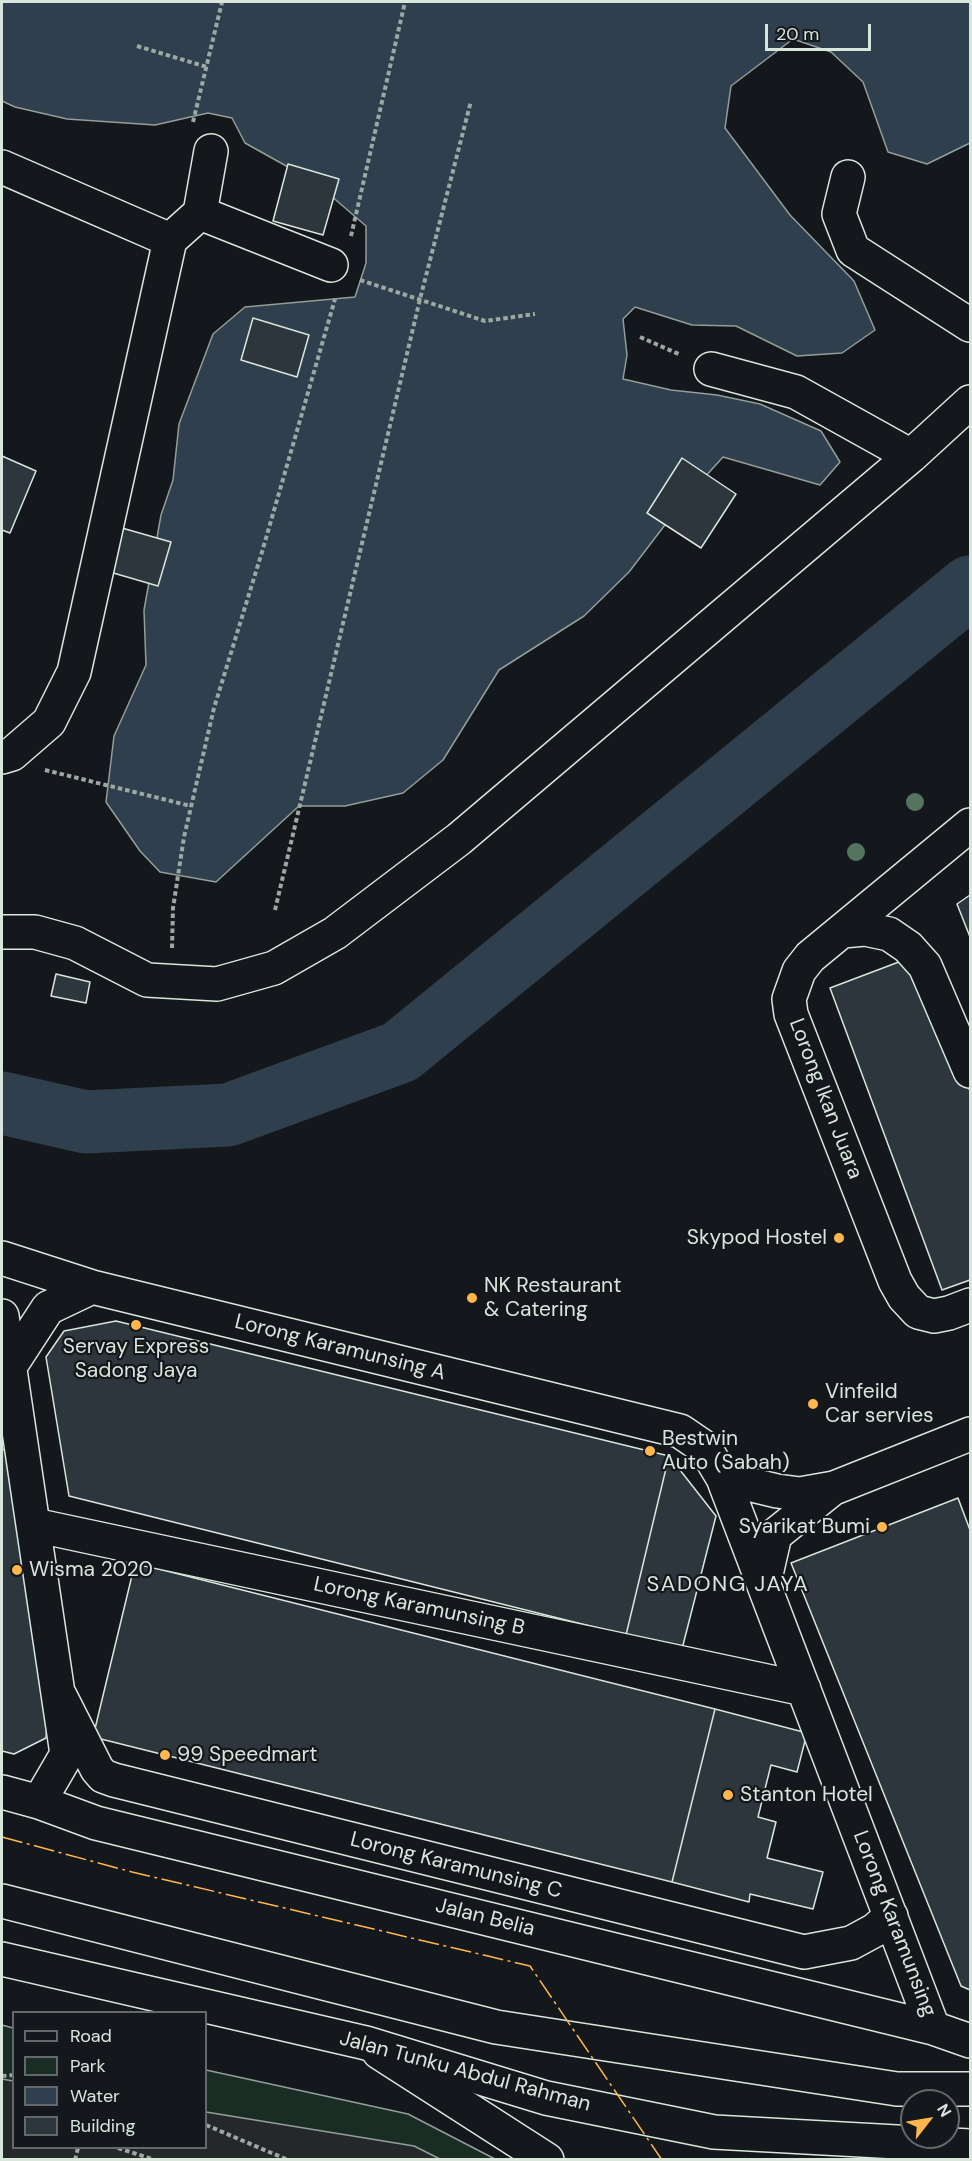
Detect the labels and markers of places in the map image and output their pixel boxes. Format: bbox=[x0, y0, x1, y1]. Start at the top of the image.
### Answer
place label: Skypod Hostel bbox=[687, 1225, 827, 1251]
marker: Skypod Hostel bbox=[832, 1231, 846, 1245]
place label: NK Restaurant & Catering bbox=[484, 1273, 621, 1323]
marker: NK Restaurant & Catering bbox=[465, 1291, 479, 1305]
marker: Servay Express Sadong Jaya bbox=[129, 1318, 143, 1332]
place label: Servay Express Sadong Jaya bbox=[63, 1334, 209, 1384]
place label: Vinfeild Car servies bbox=[825, 1379, 934, 1429]
marker: Vinfeild Car servies bbox=[806, 1397, 820, 1411]
place label: Bestwin Auto (Sabah) bbox=[662, 1426, 790, 1476]
marker: Bestwin Auto (Sabah) bbox=[643, 1444, 657, 1458]
place label: Syarikat Bumi bbox=[739, 1514, 870, 1540]
marker: Syarikat Bumi bbox=[875, 1520, 889, 1534]
place label: Wisma 2020 bbox=[29, 1557, 153, 1583]
marker: Wisma 2020 bbox=[10, 1563, 24, 1577]
place label: 99 Speedmart bbox=[177, 1742, 317, 1768]
marker: 99 Speedmart bbox=[158, 1748, 172, 1762]
place label: Stanton Hotel bbox=[740, 1782, 873, 1808]
marker: Stanton Hotel bbox=[721, 1788, 735, 1802]

